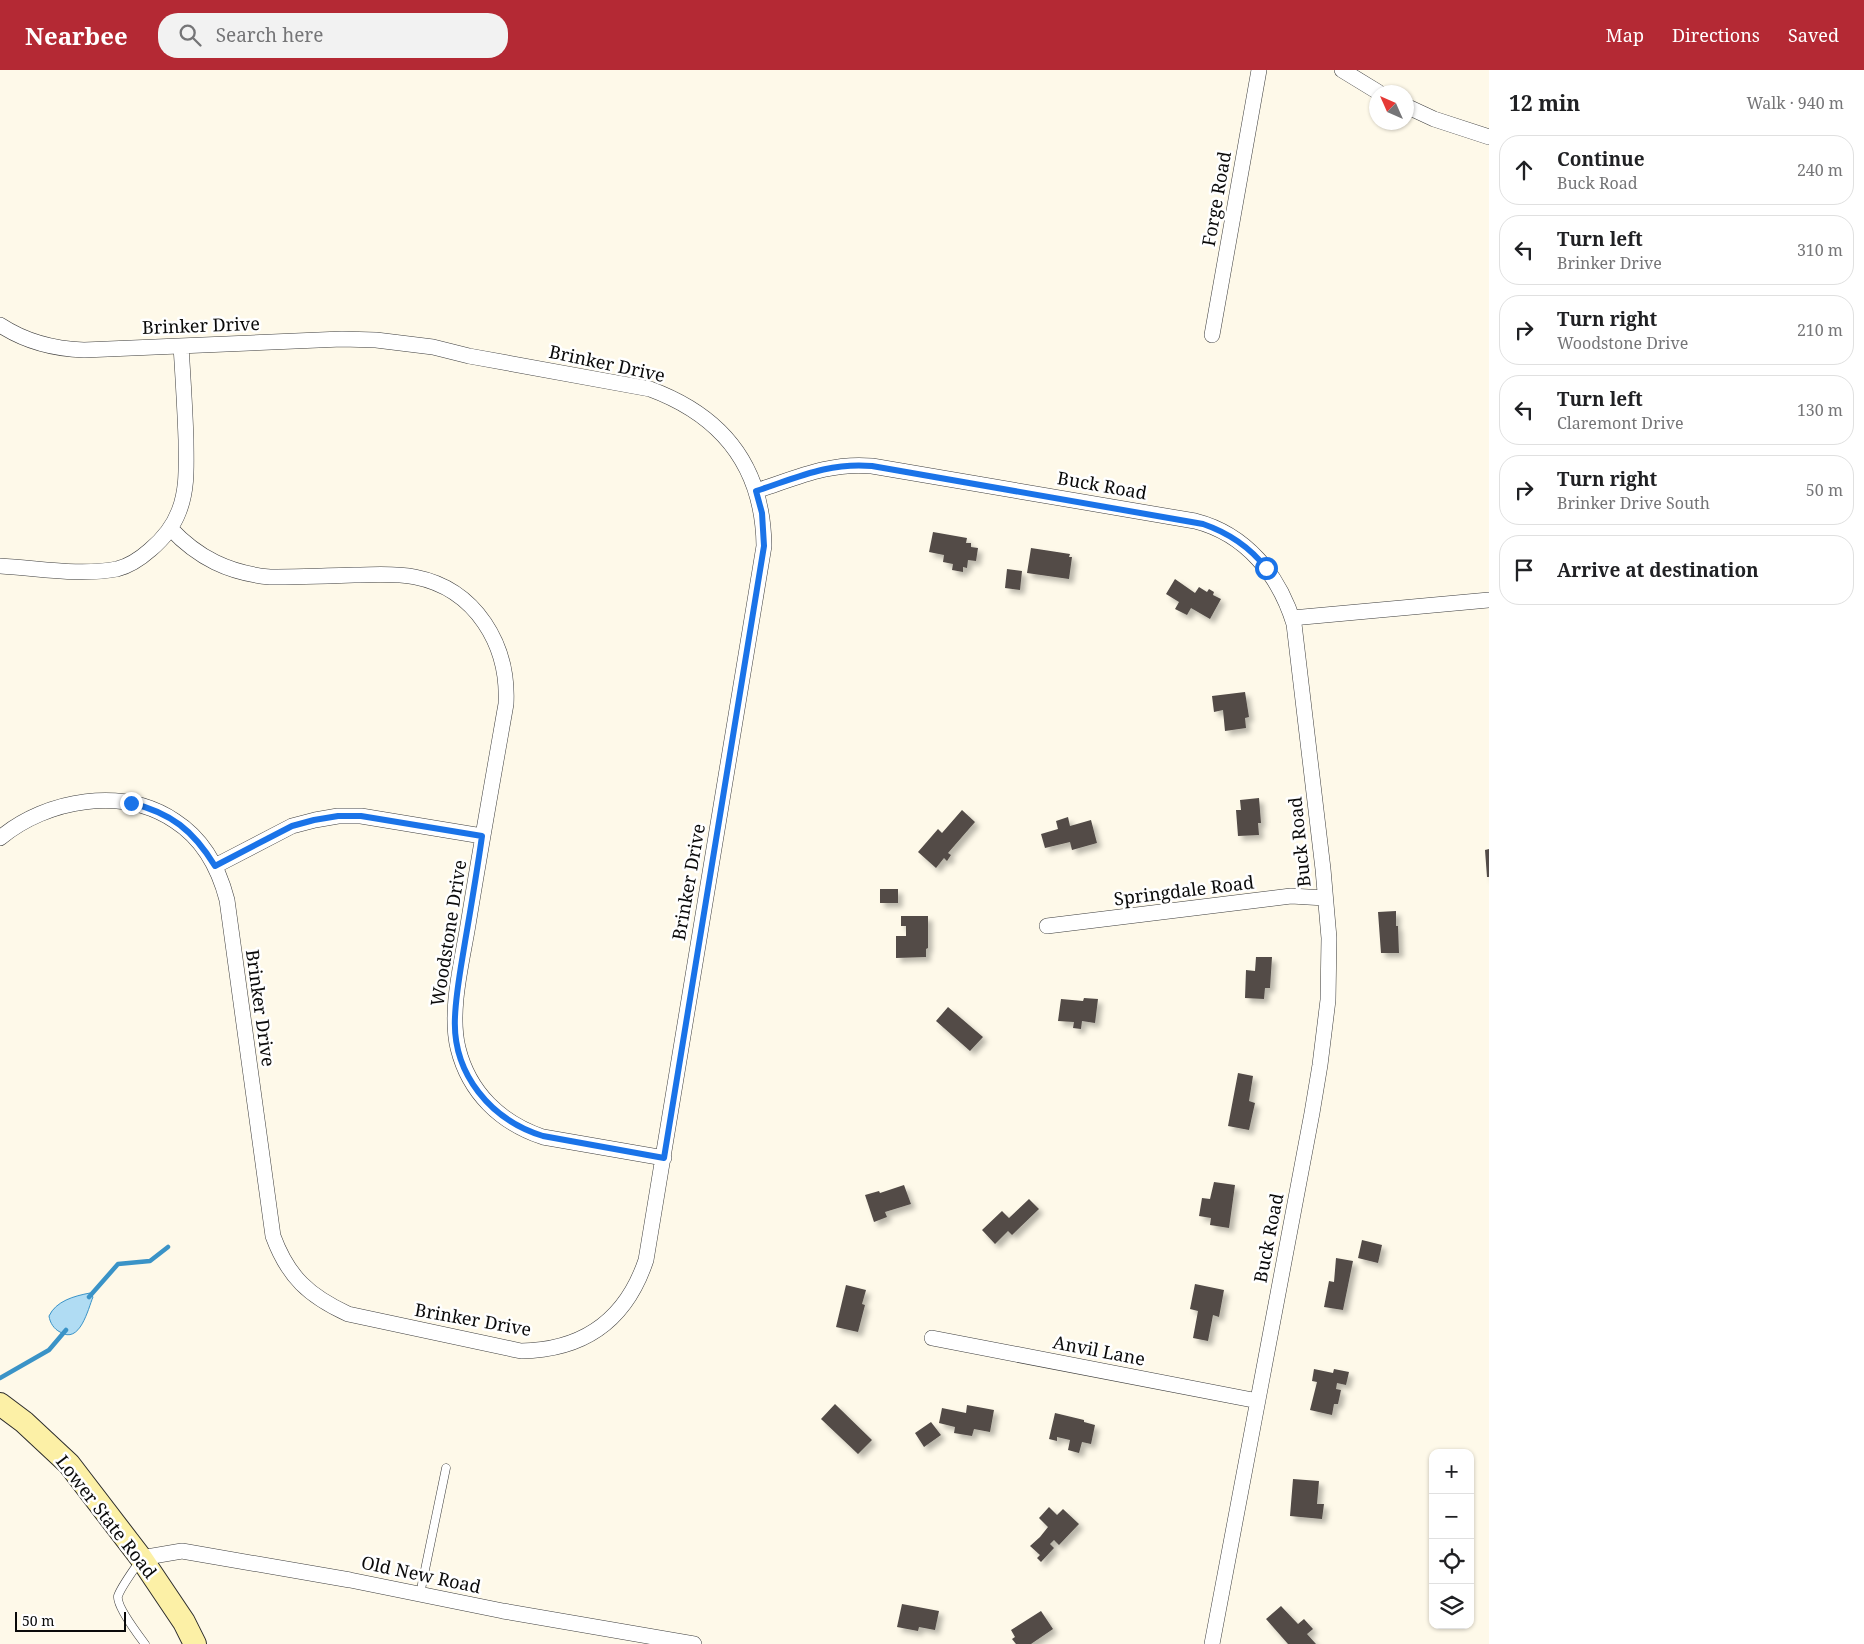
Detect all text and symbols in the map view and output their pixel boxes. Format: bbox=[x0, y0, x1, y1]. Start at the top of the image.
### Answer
search box bbox=[158, 13, 508, 58]
text: Nearbee bbox=[25, 19, 128, 52]
icon: search bbox=[176, 21, 204, 49]
text: Search here bbox=[216, 22, 323, 48]
text: Map bbox=[1606, 23, 1644, 47]
text: Directions bbox=[1672, 23, 1760, 47]
text: Saved bbox=[1788, 23, 1839, 47]
north arrow bbox=[1369, 85, 1414, 130]
text: 12 min bbox=[1509, 89, 1580, 117]
text: Walk · 940 m bbox=[1747, 92, 1844, 114]
text: Continue bbox=[1557, 146, 1645, 172]
street label: Forge Road bbox=[1196, 149, 1236, 248]
icon: ahead bbox=[1510, 156, 1538, 184]
text: 240 m bbox=[1797, 159, 1843, 181]
text: Buck Road bbox=[1557, 172, 1638, 194]
text: Turn left bbox=[1557, 226, 1643, 252]
icon: left bbox=[1510, 236, 1538, 264]
text: 310 m bbox=[1797, 239, 1843, 261]
text: Brinker Drive bbox=[1557, 252, 1662, 274]
text: Turn right bbox=[1557, 306, 1657, 332]
street label: Brinker Drive bbox=[142, 311, 260, 339]
icon: right bbox=[1510, 316, 1538, 344]
text: 210 m bbox=[1797, 319, 1843, 341]
text: Woodstone Drive bbox=[1557, 332, 1688, 354]
street label: Brinker Drive bbox=[547, 339, 667, 387]
text: Turn left bbox=[1557, 386, 1643, 412]
icon: left bbox=[1510, 396, 1538, 424]
text: 130 m bbox=[1797, 399, 1843, 421]
text: Claremont Drive bbox=[1557, 412, 1683, 434]
street label: Buck Road bbox=[1055, 465, 1149, 505]
text: Turn right bbox=[1557, 466, 1657, 492]
icon: right bbox=[1510, 476, 1538, 504]
text: 50 m bbox=[1806, 479, 1843, 501]
text: Brinker Drive South bbox=[1557, 492, 1710, 514]
icon: arrive bbox=[1510, 556, 1538, 584]
route start bbox=[1255, 557, 1278, 580]
text: Arrive at destination bbox=[1557, 557, 1759, 583]
route end bbox=[120, 792, 143, 815]
street label: Buck Road bbox=[1282, 796, 1316, 888]
street label: Brinker Drive bbox=[666, 822, 710, 942]
street label: Woodstone Drive bbox=[425, 858, 471, 1008]
street label: Springdale Road bbox=[1113, 870, 1255, 911]
street label: Brinker Drive bbox=[241, 948, 281, 1068]
street label: Buck Road bbox=[1248, 1191, 1288, 1285]
street label: Brinker Drive bbox=[413, 1297, 533, 1341]
street label: Anvil Lane bbox=[1051, 1329, 1147, 1371]
map controls bbox=[1429, 1449, 1474, 1629]
button: + bbox=[1429, 1449, 1474, 1494]
street label: Lower State Road bbox=[51, 1450, 162, 1583]
button: − bbox=[1429, 1494, 1474, 1539]
button: locate bbox=[1429, 1539, 1474, 1584]
street label: Old New Road bbox=[359, 1550, 483, 1598]
button: layers bbox=[1429, 1584, 1474, 1629]
scale bar bbox=[15, 1609, 126, 1632]
text: 50 m bbox=[22, 1611, 55, 1630]

